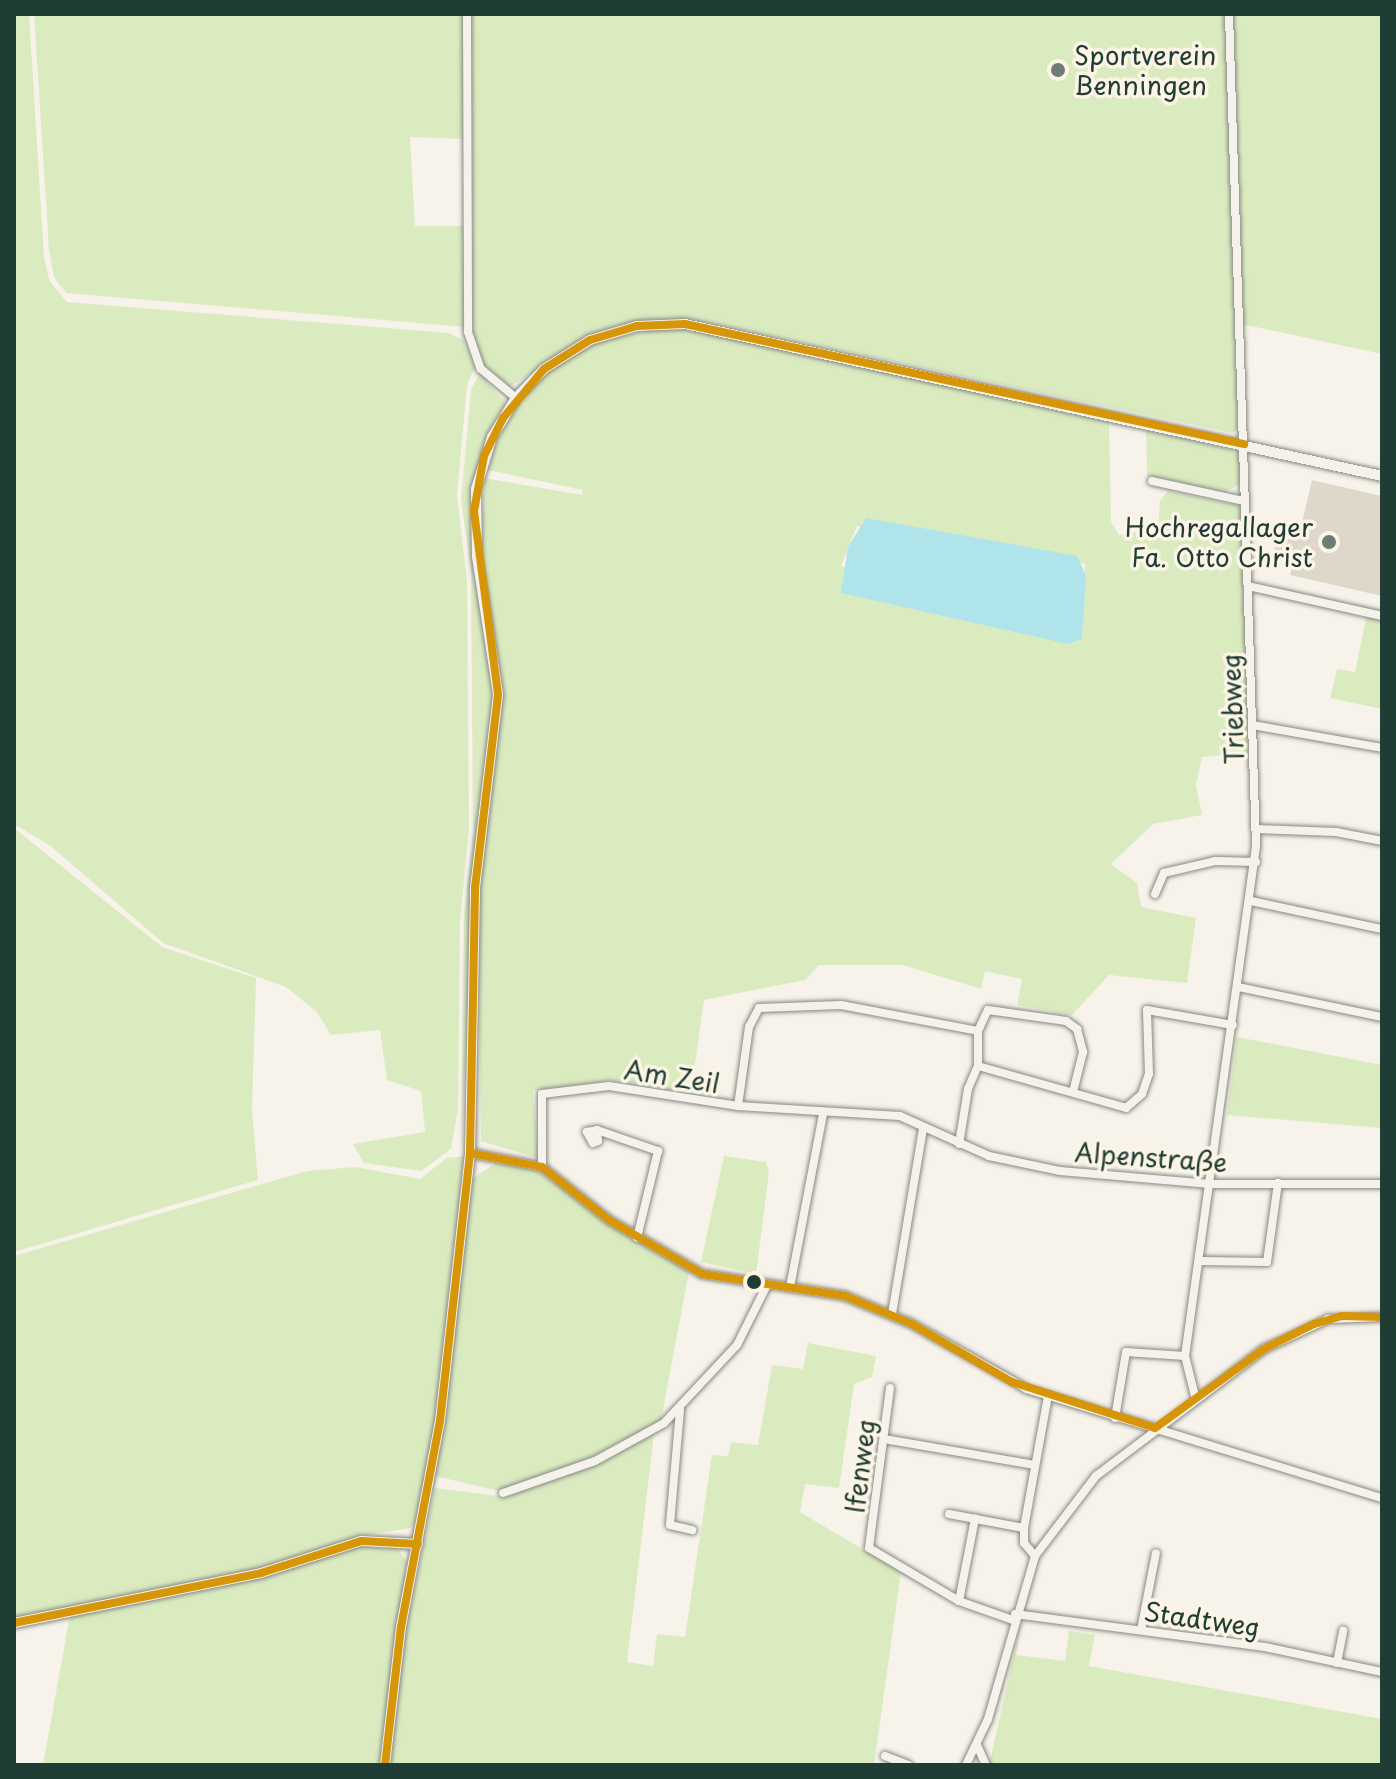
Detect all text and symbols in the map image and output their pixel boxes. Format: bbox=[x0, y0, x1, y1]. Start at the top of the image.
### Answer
place label: Sportverein Benningen bbox=[1074, 39, 1216, 100]
marker: Sportverein Benningen bbox=[1049, 61, 1067, 79]
place label: Hochregallager Fa. Otto Christ bbox=[1125, 511, 1313, 572]
marker: Hochregallager Fa. Otto Christ bbox=[1320, 533, 1338, 551]
street label: Triebweg bbox=[1214, 653, 1250, 765]
street label: Am Zeil bbox=[622, 1053, 722, 1099]
street label: Alpenstraße bbox=[1074, 1136, 1228, 1178]
unlabelled marker bbox=[746, 1274, 762, 1290]
street label: Ifenweg bbox=[839, 1417, 881, 1515]
street label: Stadtweg bbox=[1142, 1595, 1262, 1643]

